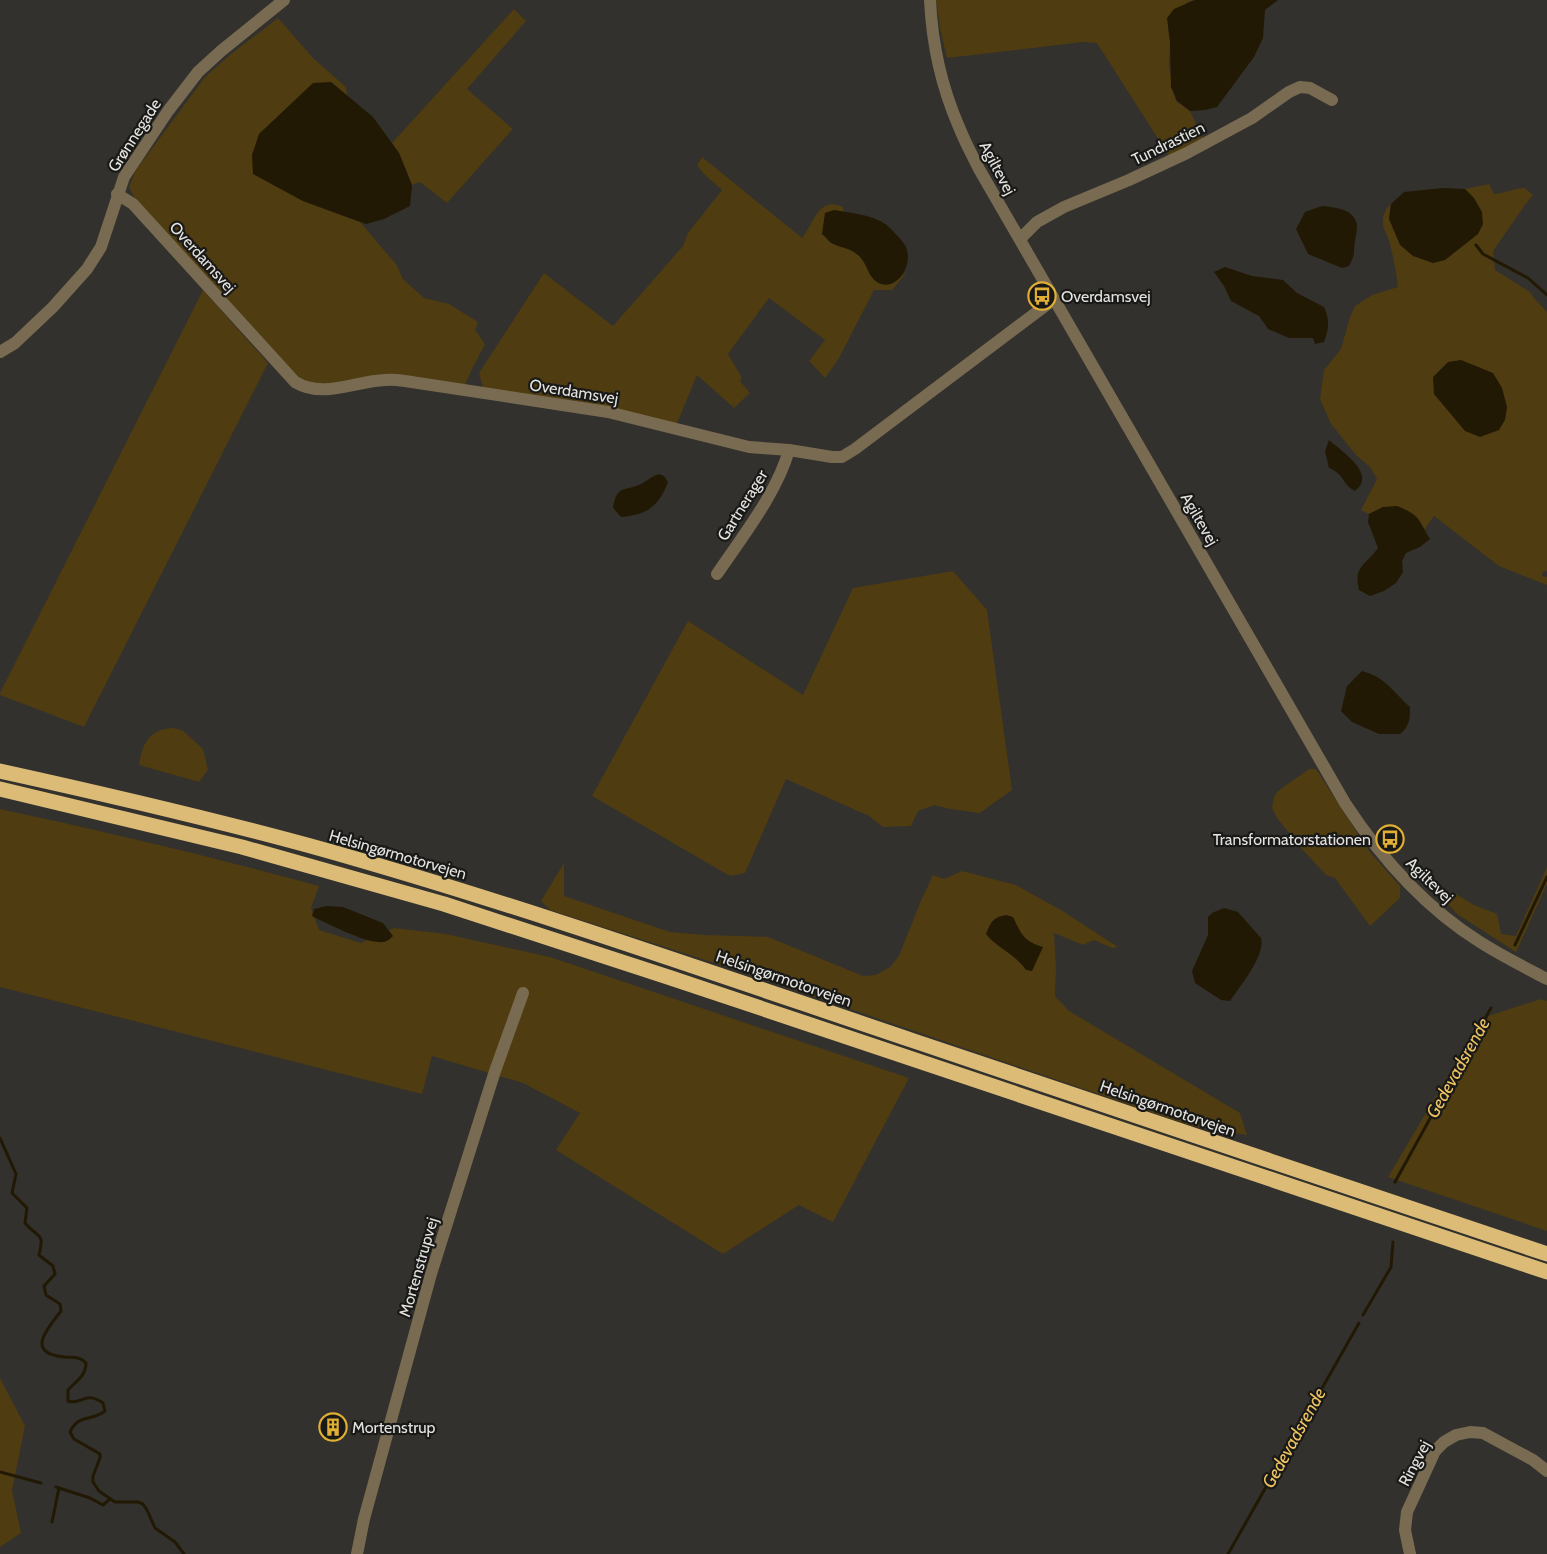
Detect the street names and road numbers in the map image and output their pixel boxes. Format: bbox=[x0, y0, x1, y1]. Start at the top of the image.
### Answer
street label: Grønnegade bbox=[104, 95, 165, 175]
street label: Tundrastien bbox=[1129, 118, 1208, 169]
street label: Agiltevej bbox=[976, 138, 1020, 198]
street label: Overdamsvej bbox=[166, 218, 240, 297]
street label: Overdamsvej bbox=[528, 375, 620, 408]
street label: Gartnerager bbox=[713, 466, 772, 544]
street label: Agiltevej bbox=[1177, 489, 1222, 549]
street label: Helsingørmotorvejen bbox=[327, 826, 469, 883]
street label: Agiltevej bbox=[1402, 853, 1457, 907]
street label: Helsingørmotorvejen bbox=[714, 946, 854, 1011]
street label: Helsingørmotorvejen bbox=[1098, 1076, 1238, 1141]
street label: Mortenstrupvej bbox=[395, 1215, 442, 1319]
street label: Ringvej bbox=[1395, 1437, 1434, 1489]

